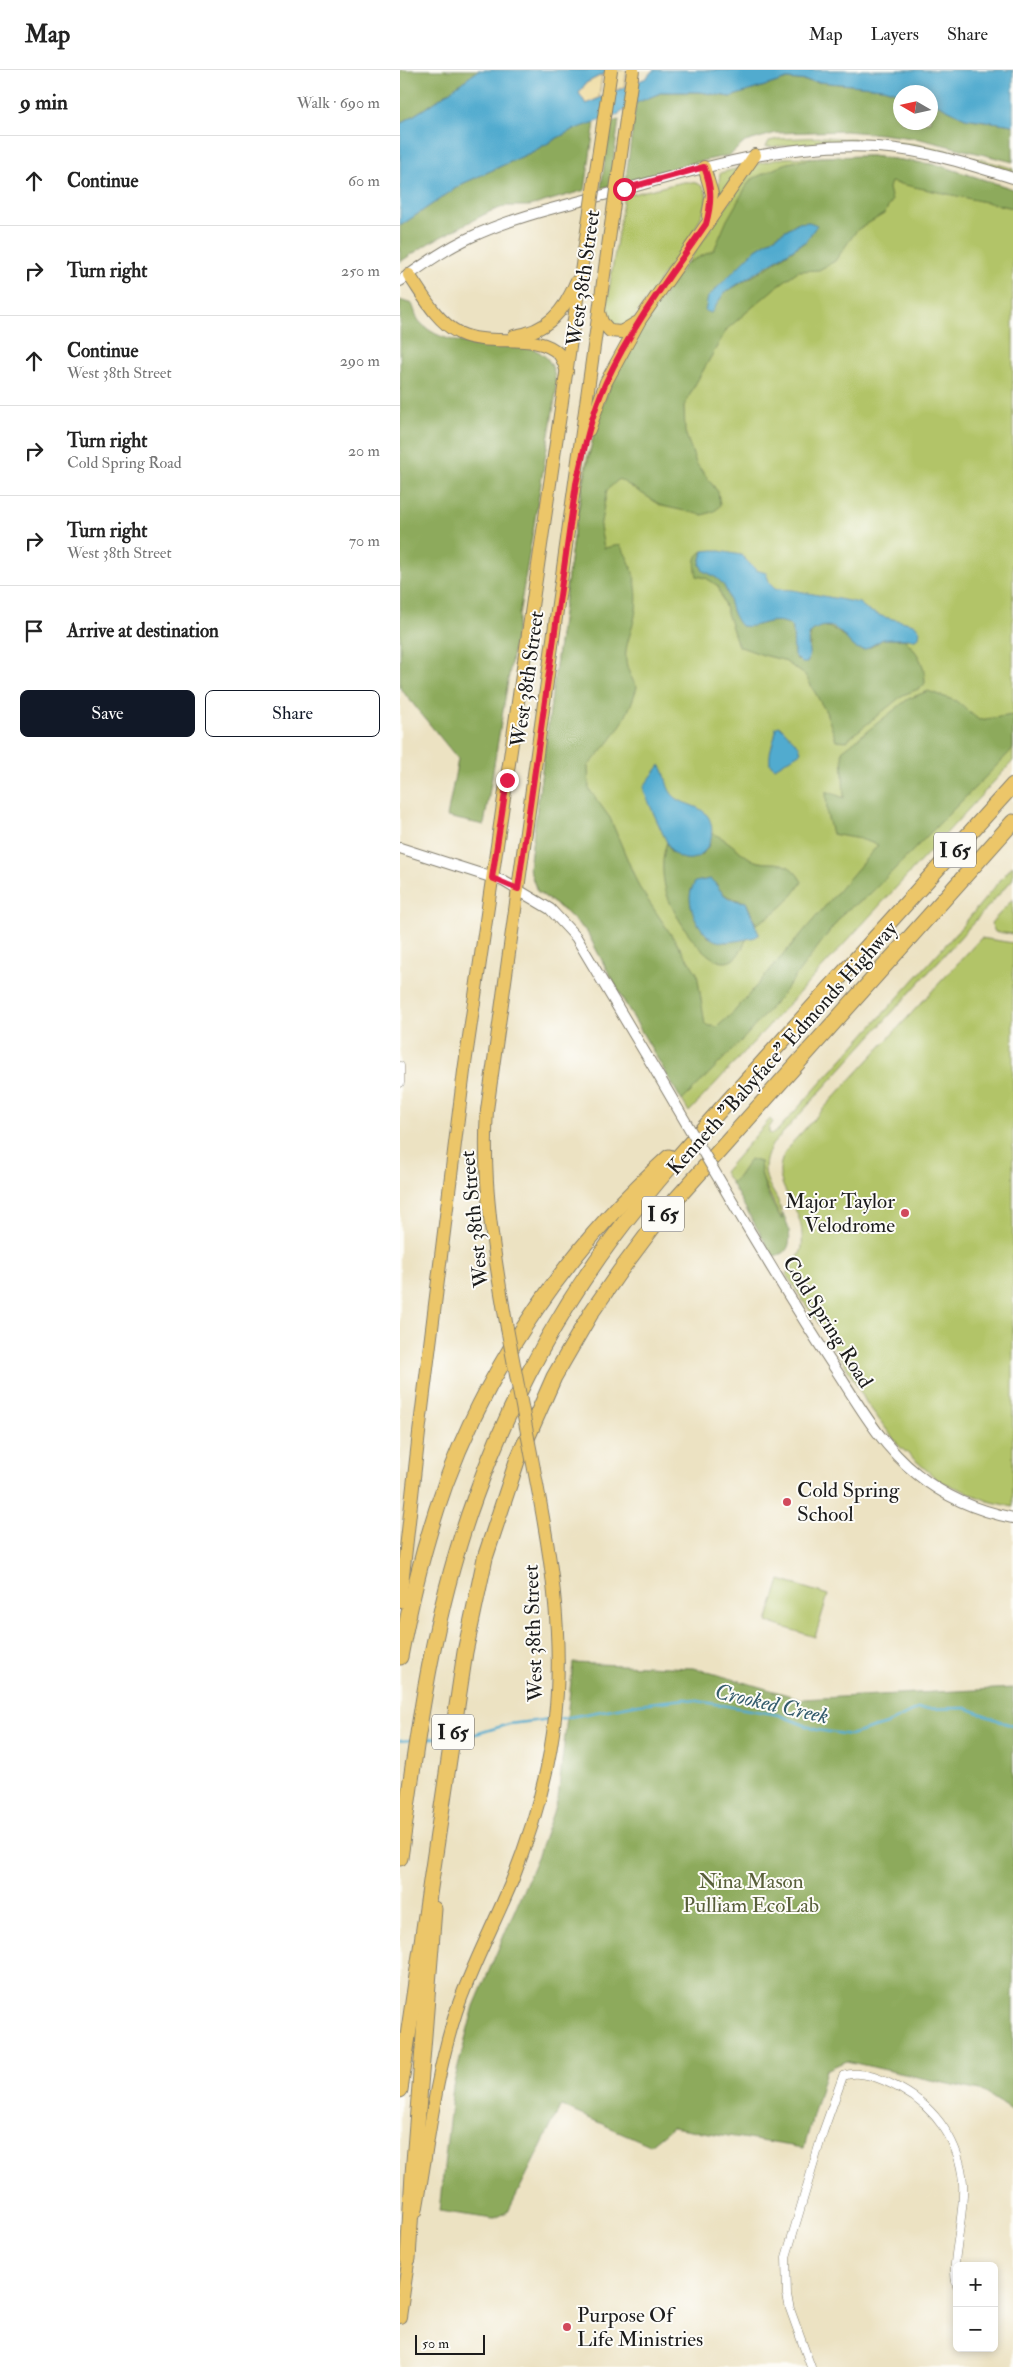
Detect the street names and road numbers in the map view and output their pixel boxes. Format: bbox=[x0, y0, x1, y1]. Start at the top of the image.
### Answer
street label: West 38th Street bbox=[560, 208, 606, 349]
street label: West 38th Street bbox=[504, 609, 550, 750]
road number: I 65 bbox=[934, 832, 976, 868]
street label: Kenneth "Babyface" Edmonds Highway bbox=[661, 915, 904, 1181]
street label: West 38th Street bbox=[454, 1149, 495, 1290]
road number: I 65 bbox=[642, 1196, 684, 1232]
street label: Cold Spring Road bbox=[776, 1251, 879, 1394]
street label: West 38th Street bbox=[518, 1564, 549, 1703]
road number: I 65 bbox=[432, 1714, 474, 1750]

